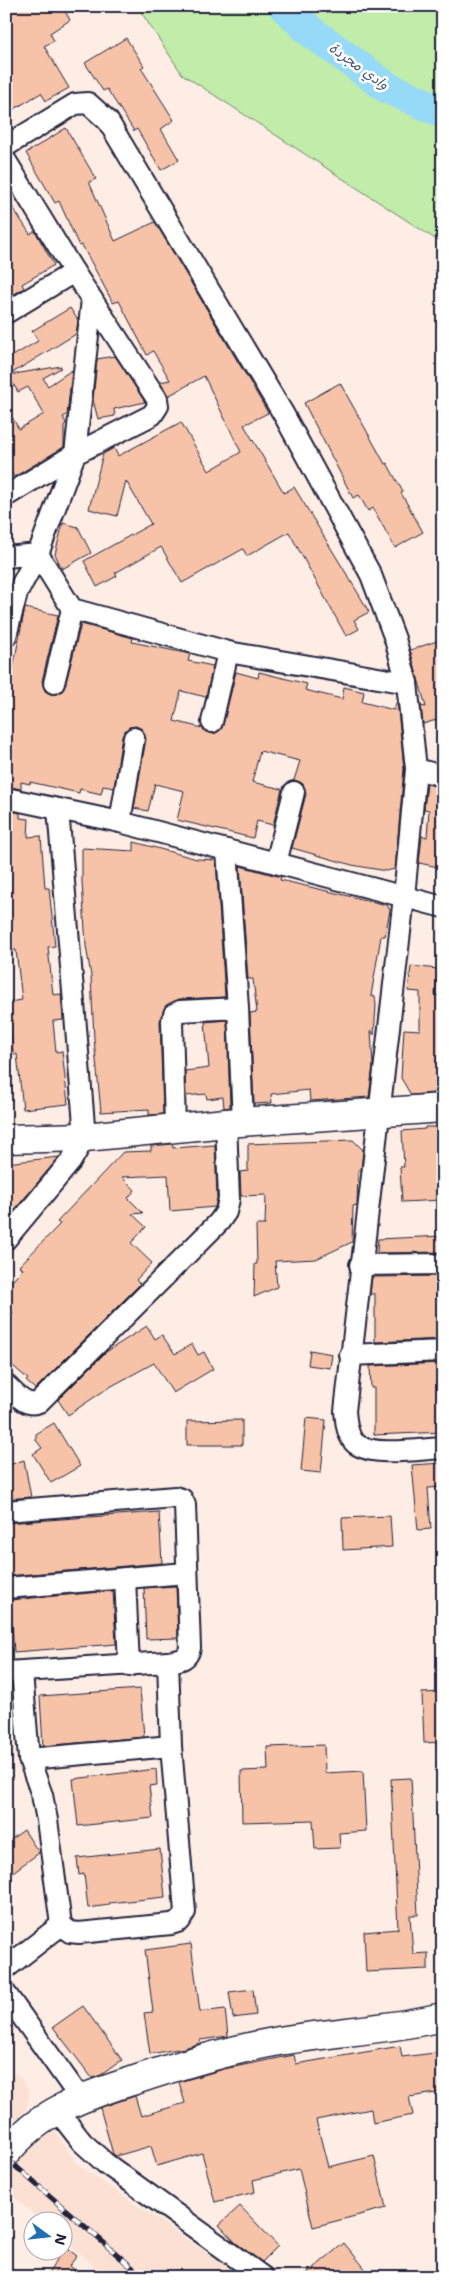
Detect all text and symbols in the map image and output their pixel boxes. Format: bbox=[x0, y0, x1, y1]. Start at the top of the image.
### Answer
water label: وادي مجردة bbox=[325, 38, 393, 96]
north arrow bbox=[22, 2210, 72, 2260]
text: N bbox=[50, 2232, 71, 2247]

